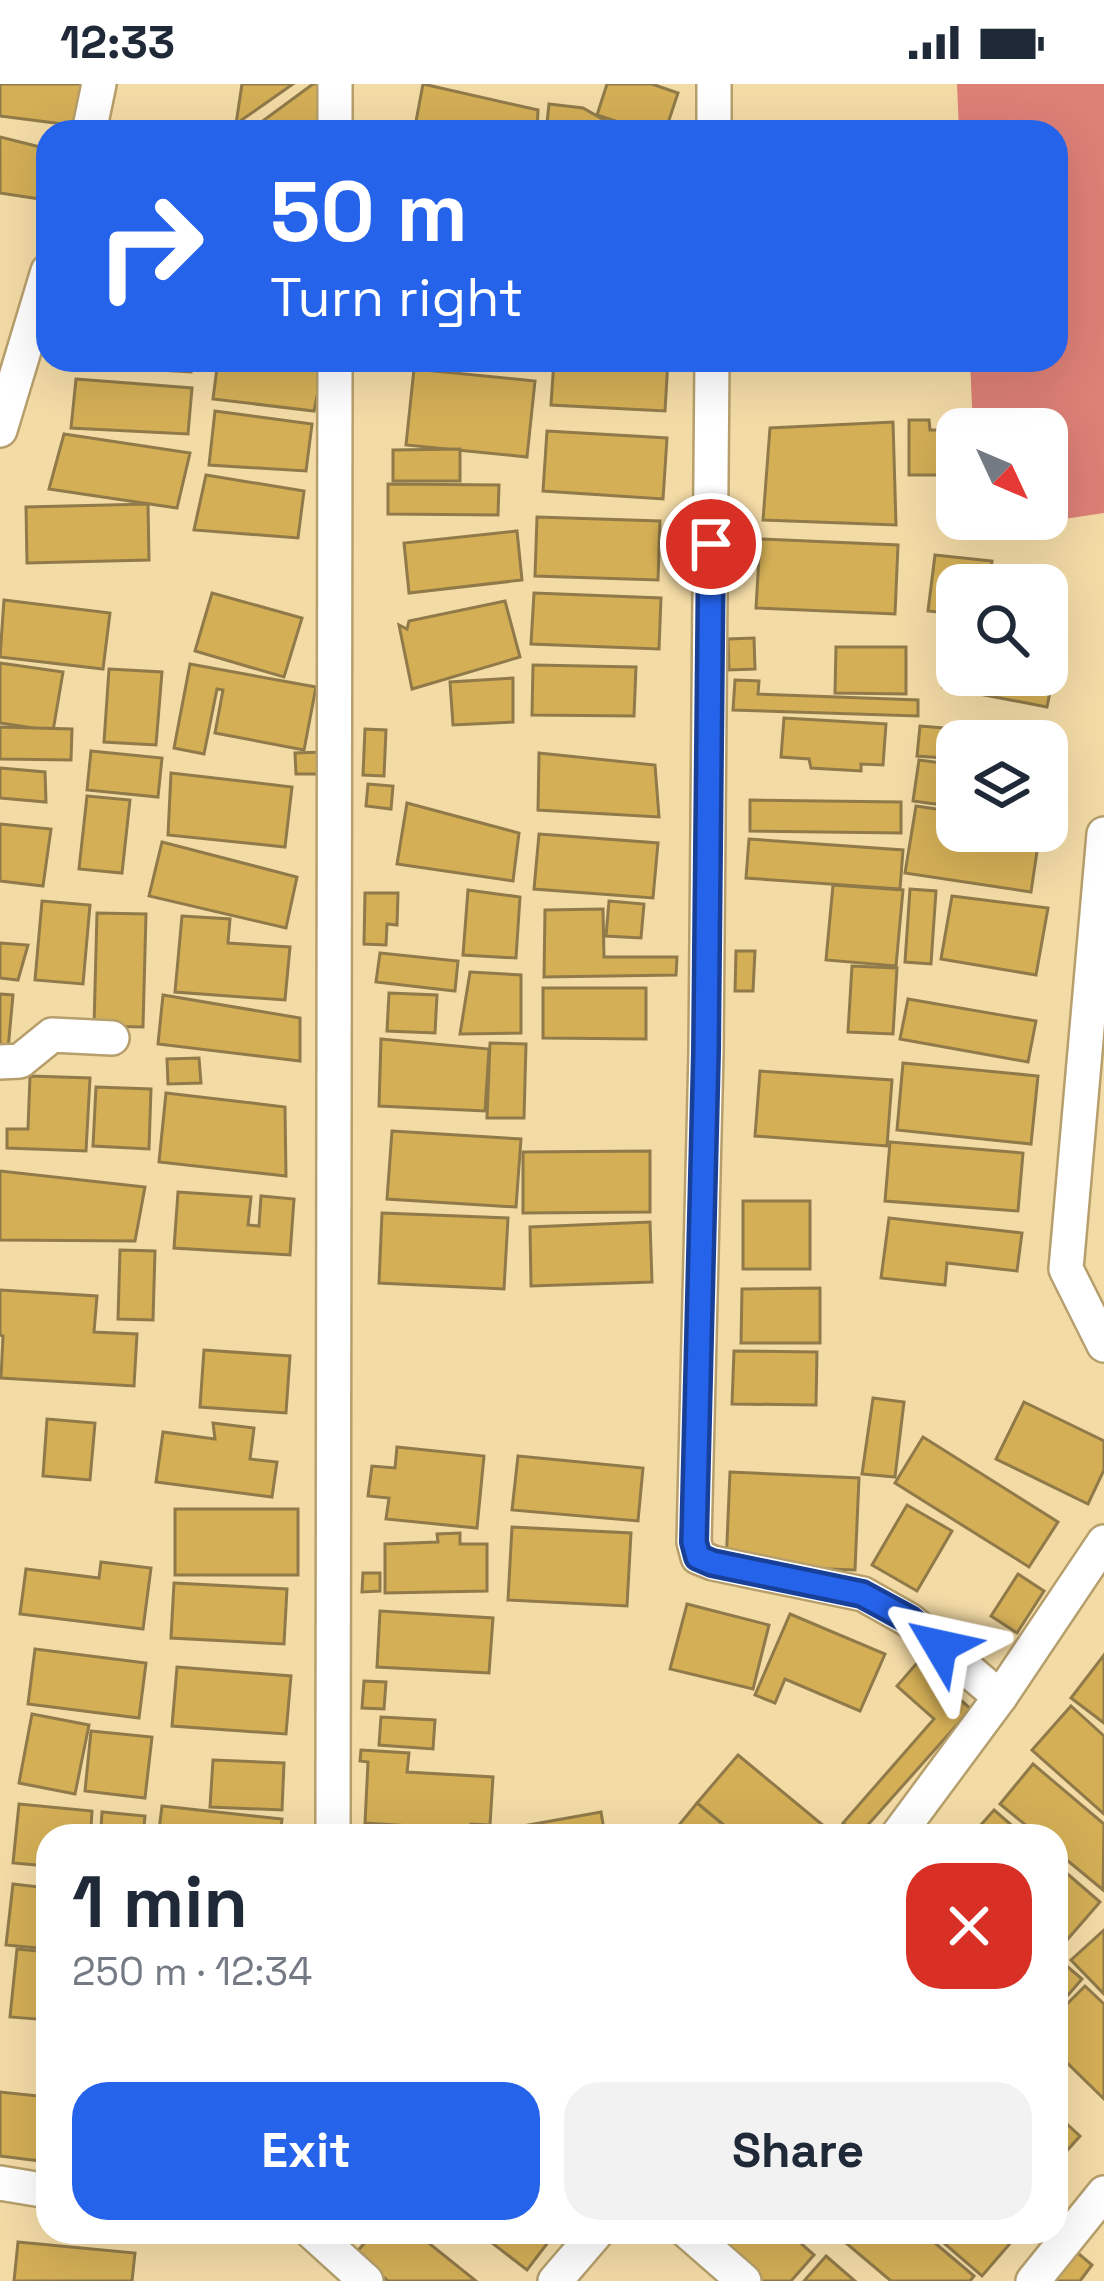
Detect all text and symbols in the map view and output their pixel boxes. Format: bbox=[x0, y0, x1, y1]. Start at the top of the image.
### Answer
text: 12:33 bbox=[60, 14, 175, 71]
text: 50 m bbox=[270, 158, 468, 266]
icon: right bbox=[72, 168, 228, 324]
text: Turn right bbox=[270, 263, 523, 332]
north arrow bbox=[936, 408, 1068, 540]
map controls bbox=[936, 408, 1068, 852]
pin bbox=[660, 493, 762, 595]
icon: arrive bbox=[678, 511, 744, 577]
button: search bbox=[936, 564, 1068, 696]
button: layers bbox=[936, 720, 1068, 852]
position arrow bbox=[877, 1583, 1003, 1709]
text: 1 min bbox=[72, 1856, 248, 1948]
button: close bbox=[906, 1863, 1032, 1989]
text: 250 m · 12:34 bbox=[72, 1947, 312, 1996]
button: Exit bbox=[72, 2082, 540, 2220]
button: Share bbox=[564, 2082, 1032, 2220]

